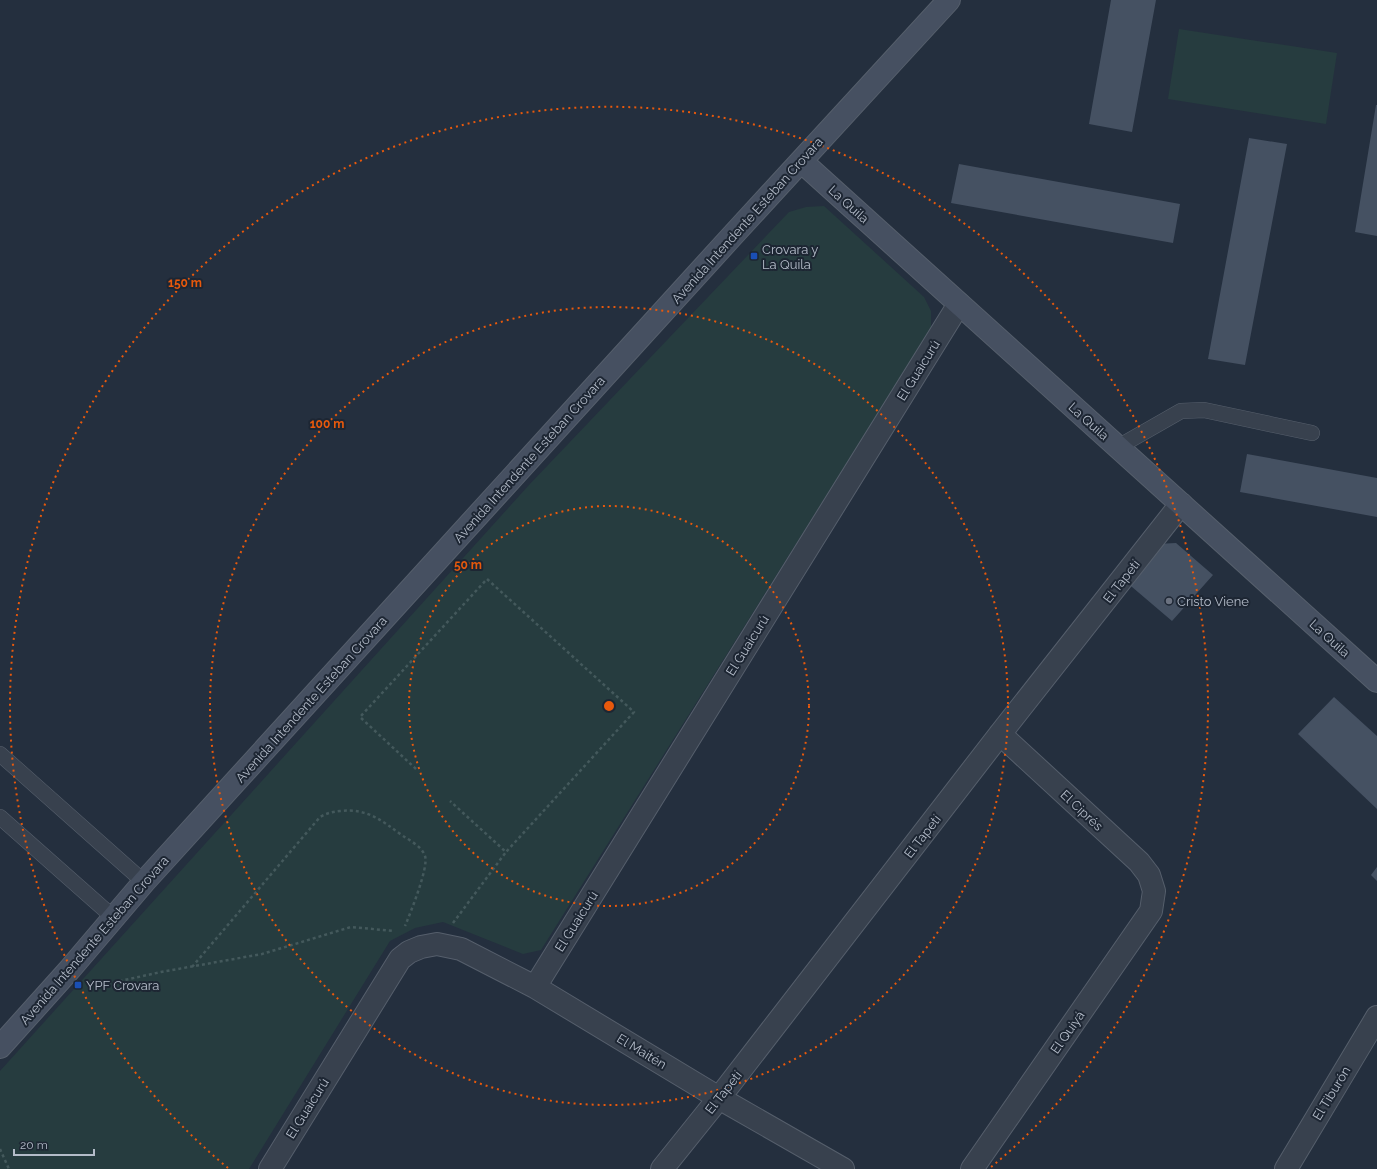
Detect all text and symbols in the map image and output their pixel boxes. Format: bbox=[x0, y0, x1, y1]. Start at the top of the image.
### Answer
street label: Avenida Intendente Esteban Crovara bbox=[669, 134, 826, 307]
street label: La Quila bbox=[825, 182, 872, 226]
place label: Crovara y La Quila bbox=[762, 242, 818, 272]
marker: Crovara y La Quila bbox=[749, 251, 759, 261]
text: 150 m bbox=[168, 276, 202, 290]
street label: El Guaicurú bbox=[894, 337, 943, 403]
street label: Avenida Intendente Esteban Crovara bbox=[451, 373, 608, 546]
street label: La Quila bbox=[1065, 399, 1112, 443]
text: 100 m bbox=[310, 417, 344, 431]
street label: El Tapetí bbox=[1100, 557, 1143, 606]
text: 50 m bbox=[454, 558, 482, 572]
place label: Cristo Viene bbox=[1177, 594, 1249, 609]
marker: Cristo Viene bbox=[1164, 596, 1174, 606]
street label: El Guaicurú bbox=[723, 612, 772, 678]
street label: Avenida Intendente Esteban Crovara bbox=[233, 613, 390, 786]
street label: La Quila bbox=[1306, 616, 1353, 660]
centre of rings bbox=[602, 699, 616, 713]
street label: El Ciprés bbox=[1057, 787, 1106, 834]
street label: El Tapetí bbox=[901, 812, 944, 861]
street label: Avenida Intendente Esteban Crovara bbox=[17, 853, 172, 1028]
street label: El Guaicurú bbox=[552, 888, 601, 954]
place label: YPF Crovara bbox=[86, 978, 159, 993]
marker: YPF Crovara bbox=[73, 980, 83, 990]
street label: El Quiyá bbox=[1047, 1008, 1087, 1057]
street label: El Maitén bbox=[614, 1031, 669, 1072]
street label: El Tiburón bbox=[1310, 1064, 1353, 1123]
street label: El Tapetí bbox=[702, 1068, 745, 1117]
street label: El Guaicurú bbox=[283, 1075, 332, 1141]
scale bar bbox=[14, 1131, 94, 1157]
text: 20 m bbox=[20, 1138, 48, 1152]

